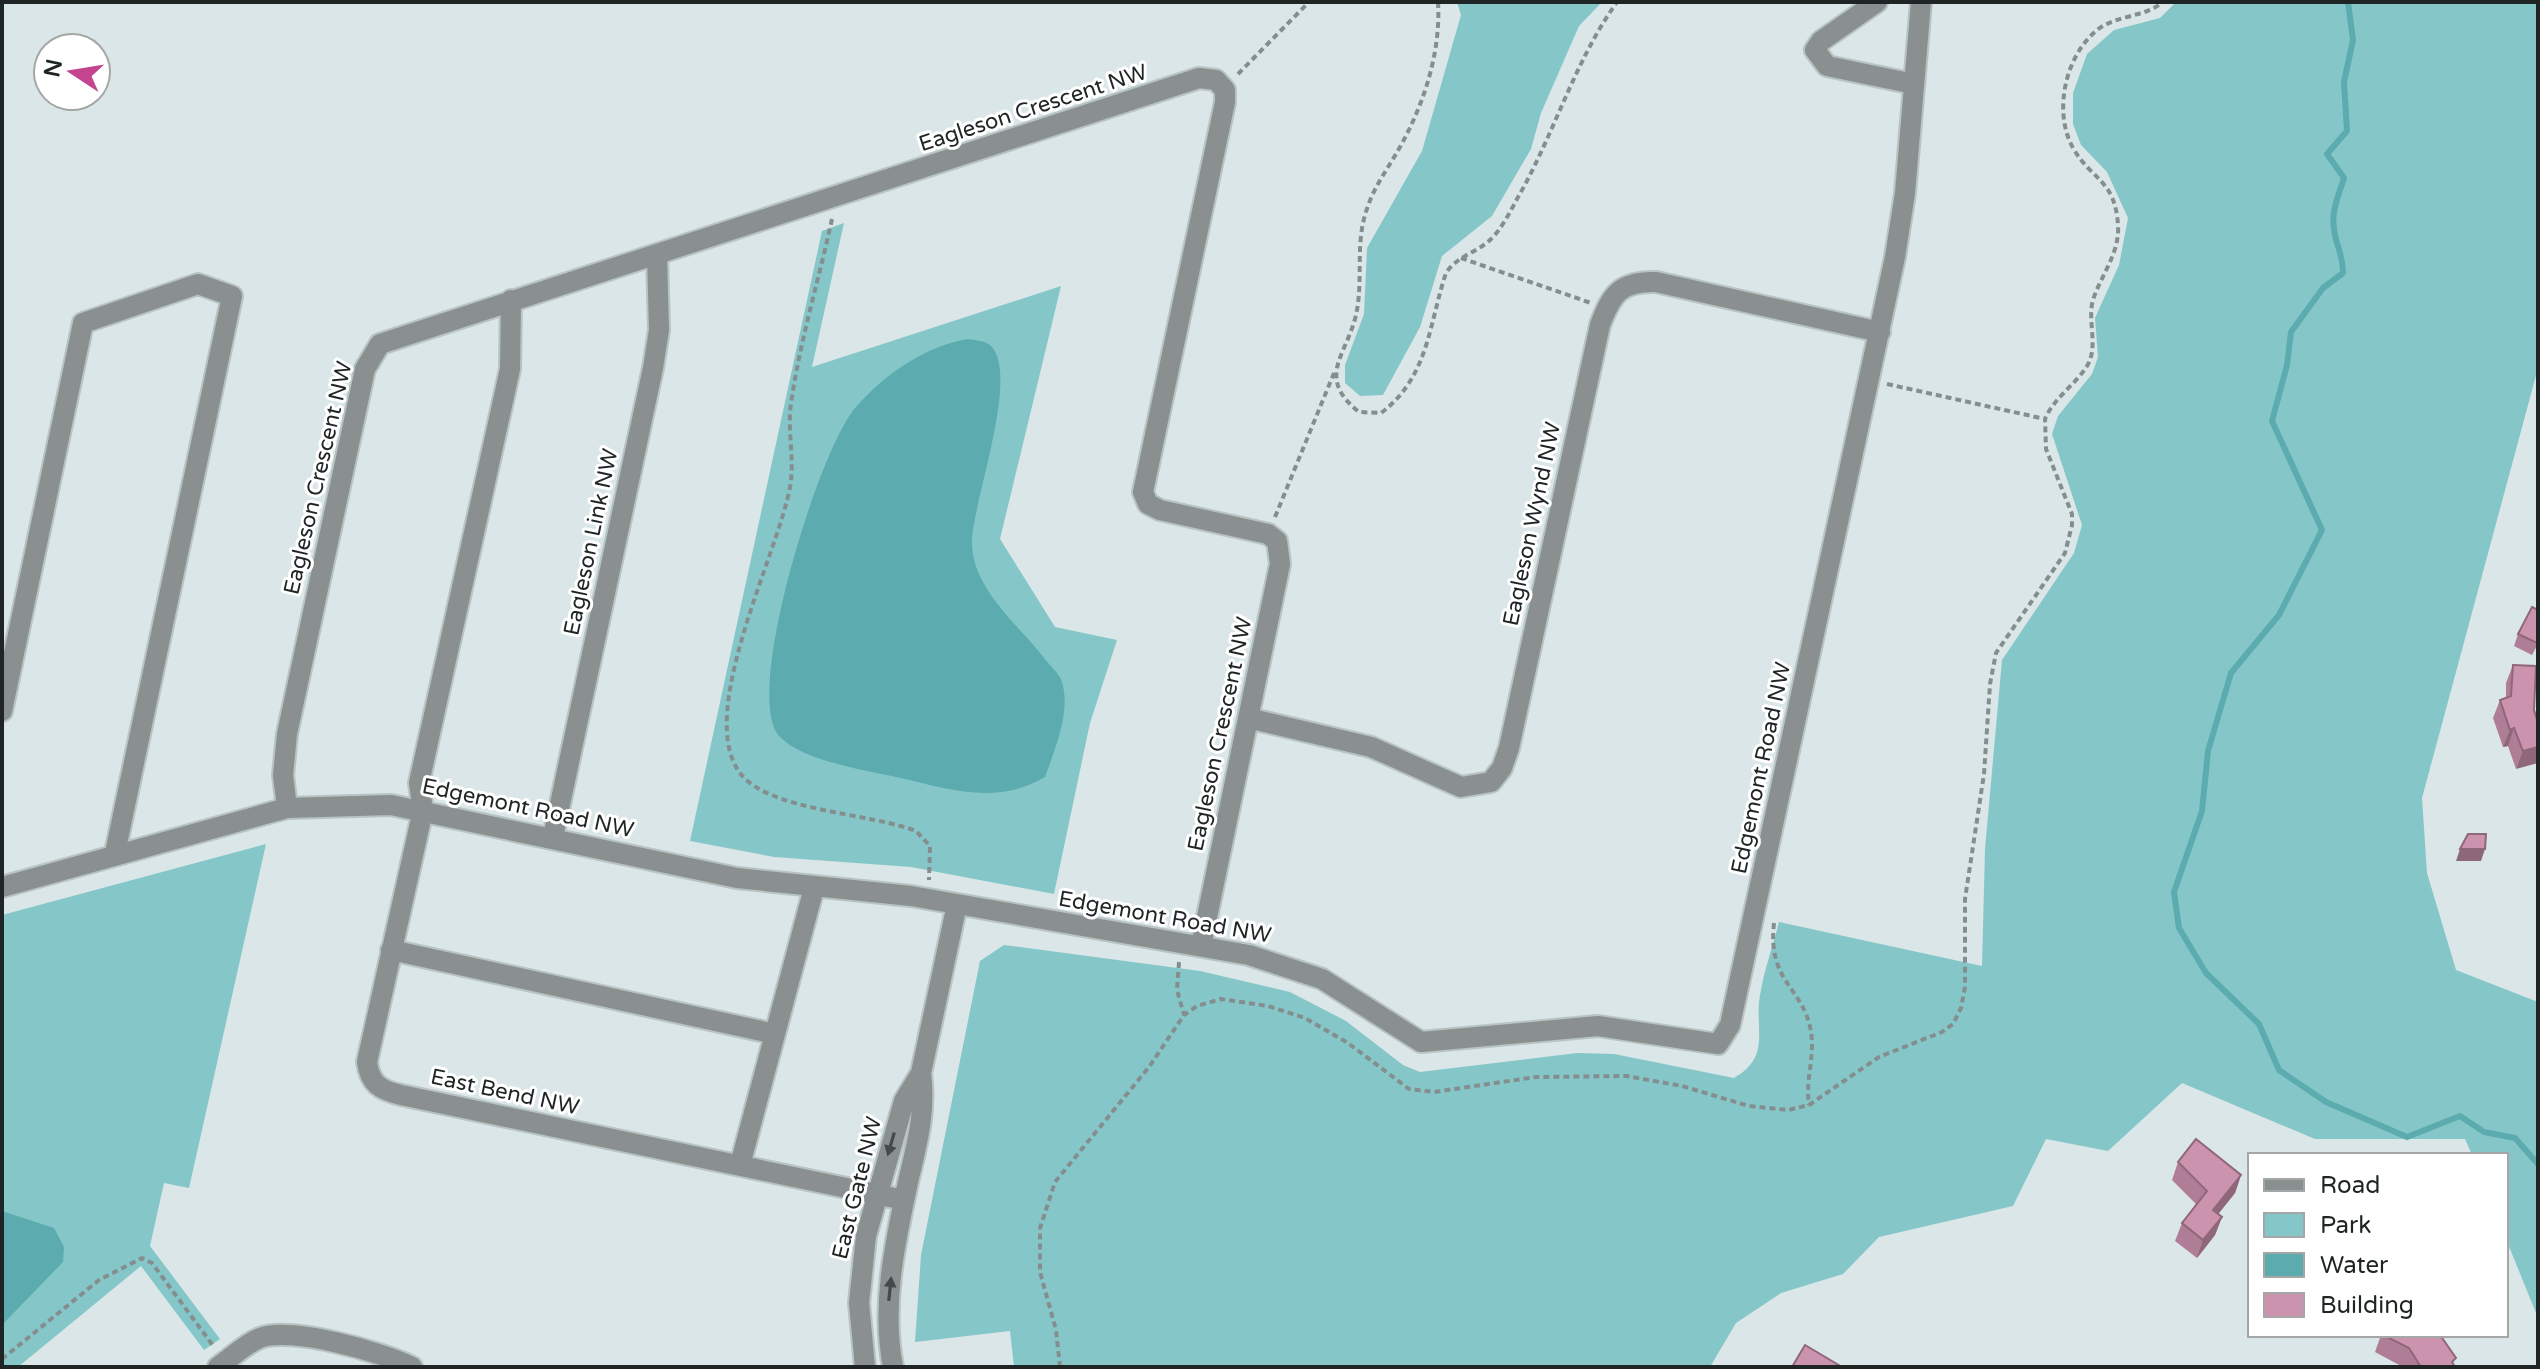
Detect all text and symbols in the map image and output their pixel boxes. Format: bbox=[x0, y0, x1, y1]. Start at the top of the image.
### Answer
north arrow bbox=[32, 32, 112, 112]
text: N bbox=[39, 57, 68, 79]
street label: Eagleson Crescent NW bbox=[916, 59, 1150, 157]
street label: Eagleson Crescent NW bbox=[278, 359, 358, 597]
street label: Eagleson Wynd NW bbox=[1498, 420, 1566, 628]
street label: Eagleson Link NW bbox=[559, 446, 623, 638]
street label: Eagleson Crescent NW bbox=[1182, 615, 1258, 853]
street label: Edgemont Road NW bbox=[1726, 660, 1796, 876]
street label: Edgemont Road NW bbox=[420, 773, 636, 843]
street label: Edgemont Road NW bbox=[1057, 885, 1273, 949]
street label: East Bend NW bbox=[428, 1064, 582, 1120]
street label: East Gate NW bbox=[827, 1114, 887, 1262]
one-way arrow bbox=[885, 1132, 897, 1157]
legend bbox=[2248, 1153, 2508, 1337]
text: Road bbox=[2320, 1171, 2380, 1200]
text: Park bbox=[2320, 1211, 2371, 1240]
text: Water bbox=[2320, 1251, 2389, 1280]
one-way arrow bbox=[883, 1276, 896, 1301]
text: Building bbox=[2320, 1291, 2414, 1320]

